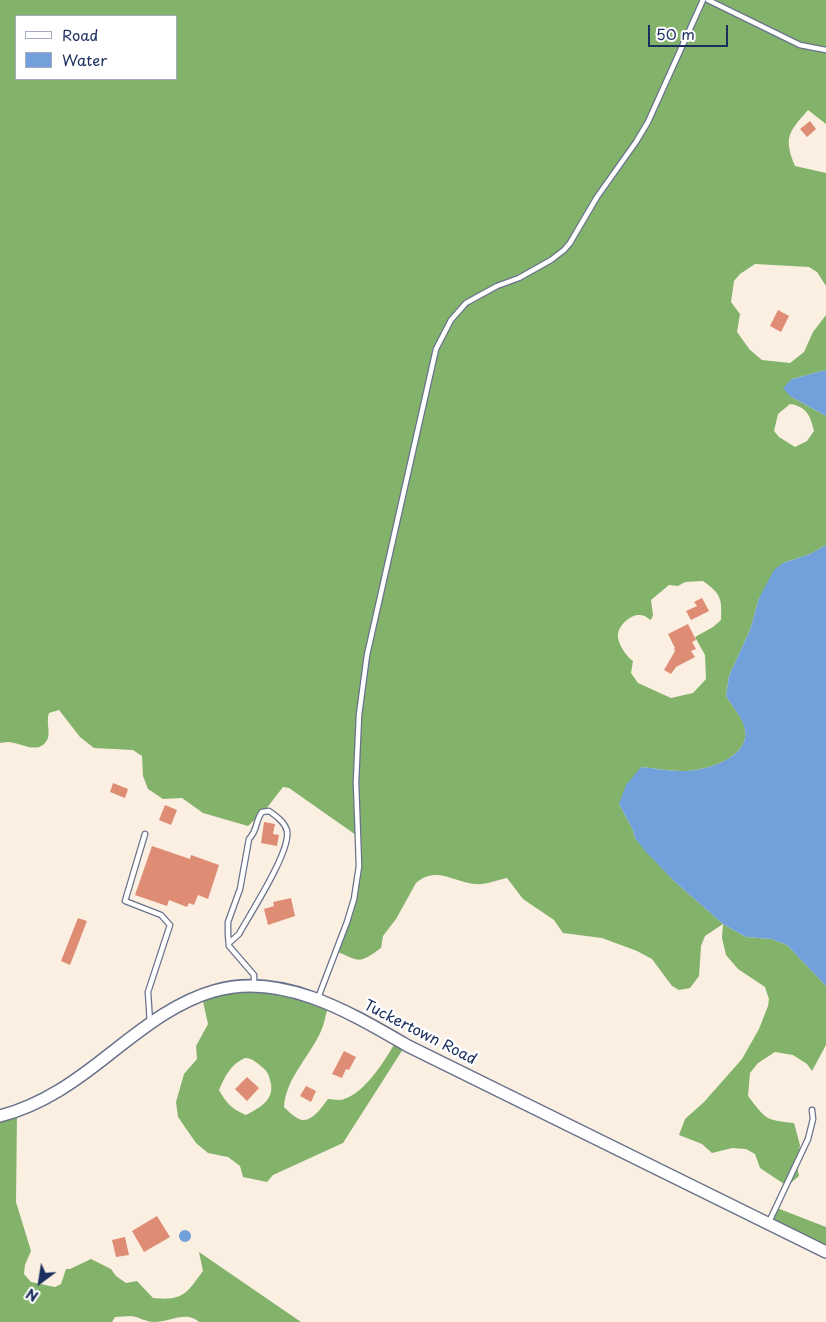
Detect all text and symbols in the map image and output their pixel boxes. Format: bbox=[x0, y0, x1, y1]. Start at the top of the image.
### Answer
legend bbox=[15, 15, 178, 80]
scale bar bbox=[651, 15, 731, 47]
text: 50 m bbox=[656, 22, 695, 45]
text: Road bbox=[62, 23, 98, 46]
text: Water bbox=[62, 48, 107, 71]
street label: Tuckertown Road bbox=[361, 997, 479, 1069]
north arrow bbox=[15, 1257, 65, 1307]
text: N bbox=[22, 1283, 42, 1307]

